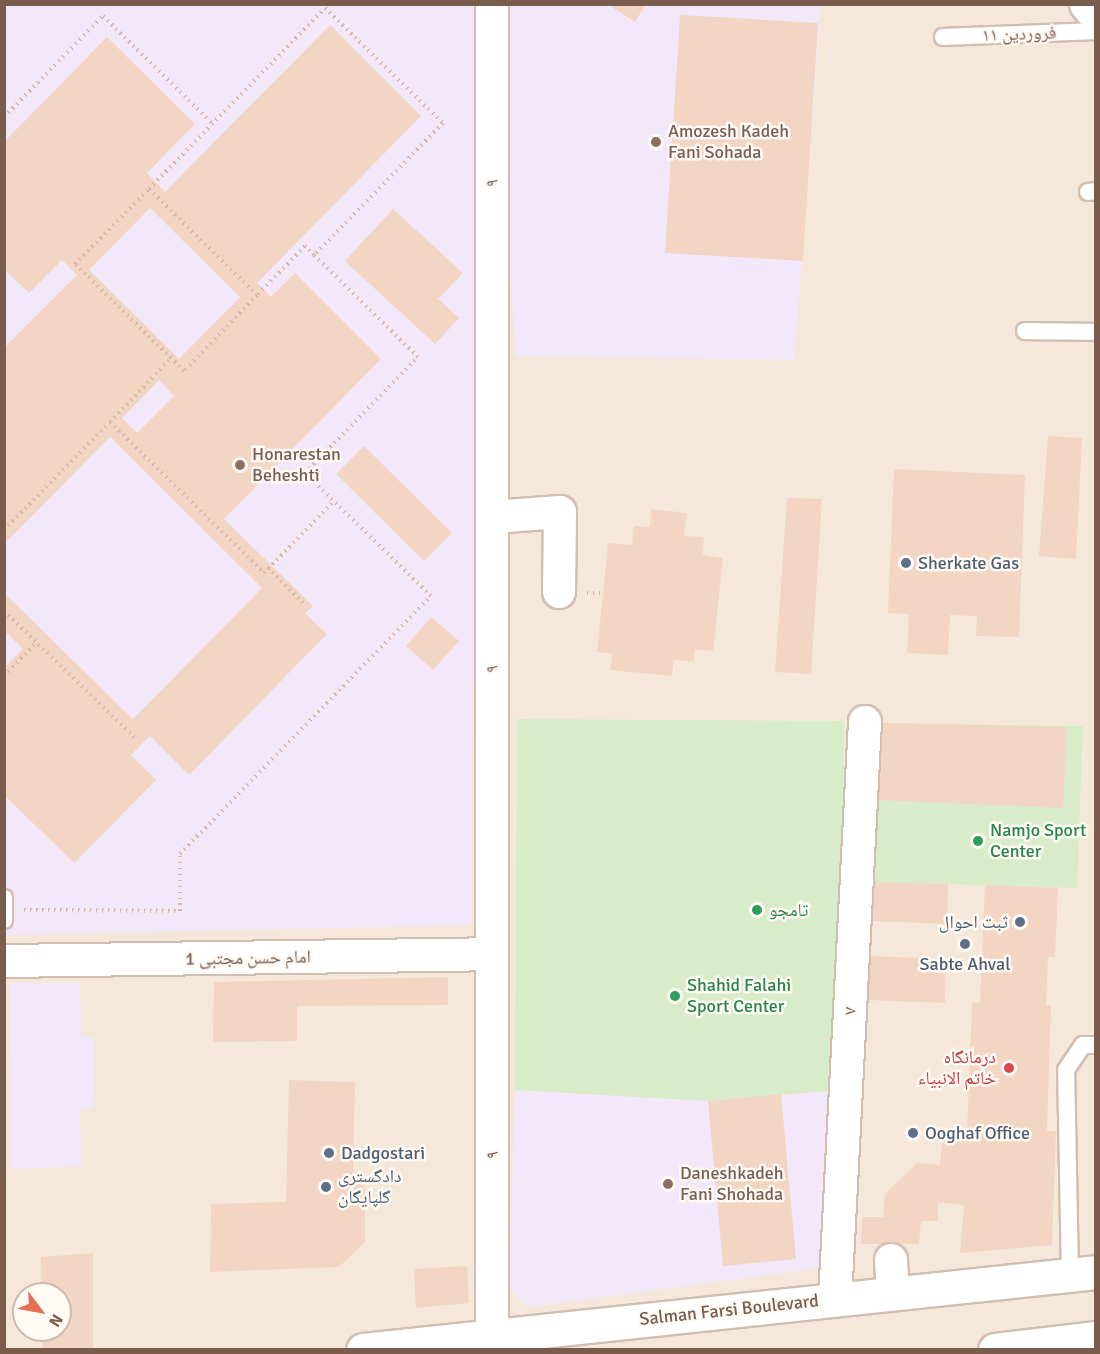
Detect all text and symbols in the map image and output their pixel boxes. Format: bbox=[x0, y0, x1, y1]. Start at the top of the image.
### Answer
street label: فروردین ۱۱ bbox=[981, 22, 1057, 46]
place label: Amozesh Kadeh Fani Sohada bbox=[668, 121, 789, 164]
marker: Amozesh Kadeh Fani Sohada bbox=[649, 135, 663, 149]
street label: ۹ bbox=[481, 179, 503, 187]
place label: Honarestan Beheshti bbox=[252, 444, 341, 486]
marker: Honarestan Beheshti bbox=[233, 458, 247, 472]
place label: Sherkate Gas bbox=[918, 552, 1019, 574]
marker: Sherkate Gas bbox=[899, 556, 913, 570]
street label: ۹ bbox=[481, 665, 503, 673]
place label: Namjo Sport Center bbox=[990, 820, 1086, 862]
marker: Namjo Sport Center bbox=[971, 834, 985, 848]
place label: تامجو bbox=[769, 899, 808, 921]
marker: تامجو bbox=[750, 903, 764, 917]
place label: ثبت احوال bbox=[939, 911, 1008, 933]
marker: ثبت احوال bbox=[1013, 915, 1027, 929]
marker: Sabte Ahval bbox=[958, 937, 972, 951]
street label: امام حسن مجتبی 1 bbox=[185, 946, 311, 970]
place label: Sabte Ahval bbox=[920, 953, 1010, 975]
place label: Shahid Falahi Sport Center bbox=[687, 975, 791, 1018]
marker: Shahid Falahi Sport Center bbox=[668, 989, 682, 1003]
street label: ۷ bbox=[839, 1006, 861, 1016]
place label: درمانگاه خاتم الانبیاء bbox=[918, 1047, 996, 1090]
marker: درمانگاه خاتم الانبیاء bbox=[1000, 1059, 1018, 1077]
place label: Ooghaf Office bbox=[925, 1122, 1030, 1144]
marker: Ooghaf Office bbox=[906, 1126, 920, 1140]
place label: Dadgostari bbox=[341, 1142, 425, 1164]
marker: Dadgostari bbox=[322, 1146, 336, 1160]
street label: ۹ bbox=[481, 1151, 503, 1159]
place label: Daneshkadeh Fani Shohada bbox=[680, 1163, 784, 1206]
place label: دادگستری گلپایگان bbox=[338, 1166, 401, 1208]
marker: Daneshkadeh Fani Shohada bbox=[661, 1177, 675, 1191]
marker: دادگستری گلپایگان bbox=[319, 1180, 333, 1194]
north arrow bbox=[12, 1282, 72, 1342]
street label: Salman Farsi Boulevard bbox=[638, 1290, 820, 1330]
text: N bbox=[44, 1310, 67, 1330]

